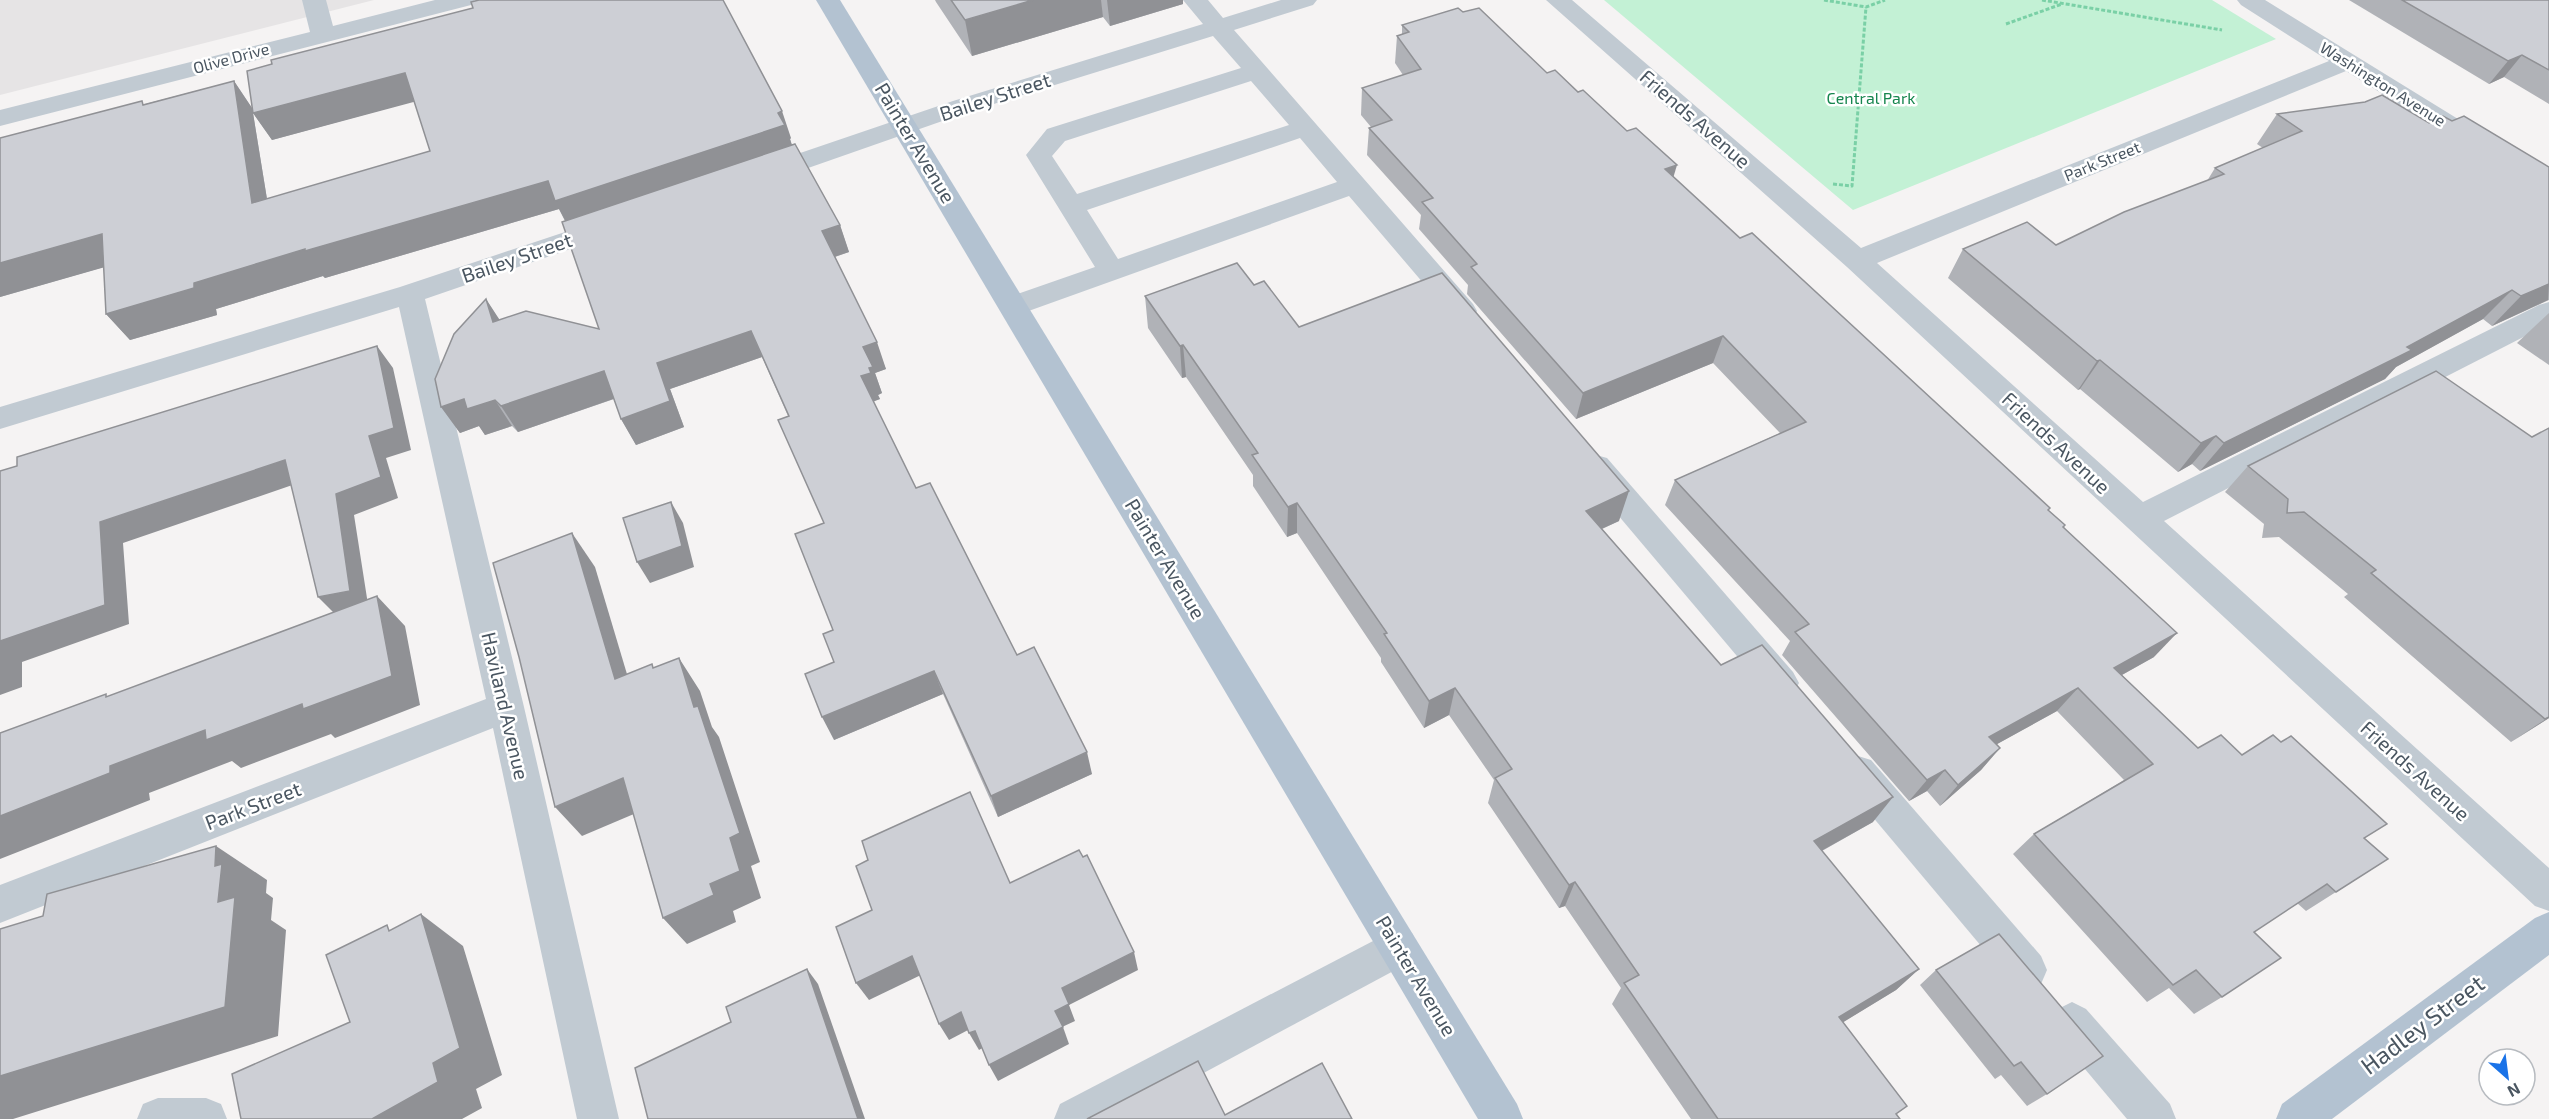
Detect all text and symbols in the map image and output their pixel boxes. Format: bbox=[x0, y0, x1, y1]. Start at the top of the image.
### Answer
street label: Washington Avenue bbox=[2317, 37, 2450, 130]
street label: Olive Drive bbox=[191, 38, 271, 77]
street label: Friends Avenue bbox=[1636, 64, 1756, 173]
street label: Bailey Street bbox=[936, 67, 1054, 125]
street label: Painter Avenue bbox=[870, 78, 961, 207]
park label: Central Park bbox=[1827, 88, 1915, 107]
street label: Park Street bbox=[2061, 137, 2143, 184]
street label: Bailey Street bbox=[458, 227, 575, 287]
street label: Friends Avenue bbox=[1998, 386, 2115, 498]
street label: Painter Avenue bbox=[1120, 494, 1211, 623]
street label: Haviland Avenue bbox=[477, 630, 535, 782]
street label: Friends Avenue bbox=[2356, 715, 2475, 825]
street label: Park Street bbox=[201, 776, 304, 834]
street label: Painter Avenue bbox=[1371, 911, 1462, 1040]
street label: Hadley Street bbox=[2355, 968, 2490, 1080]
north arrow bbox=[2477, 1047, 2537, 1107]
text: N bbox=[2505, 1080, 2524, 1102]

